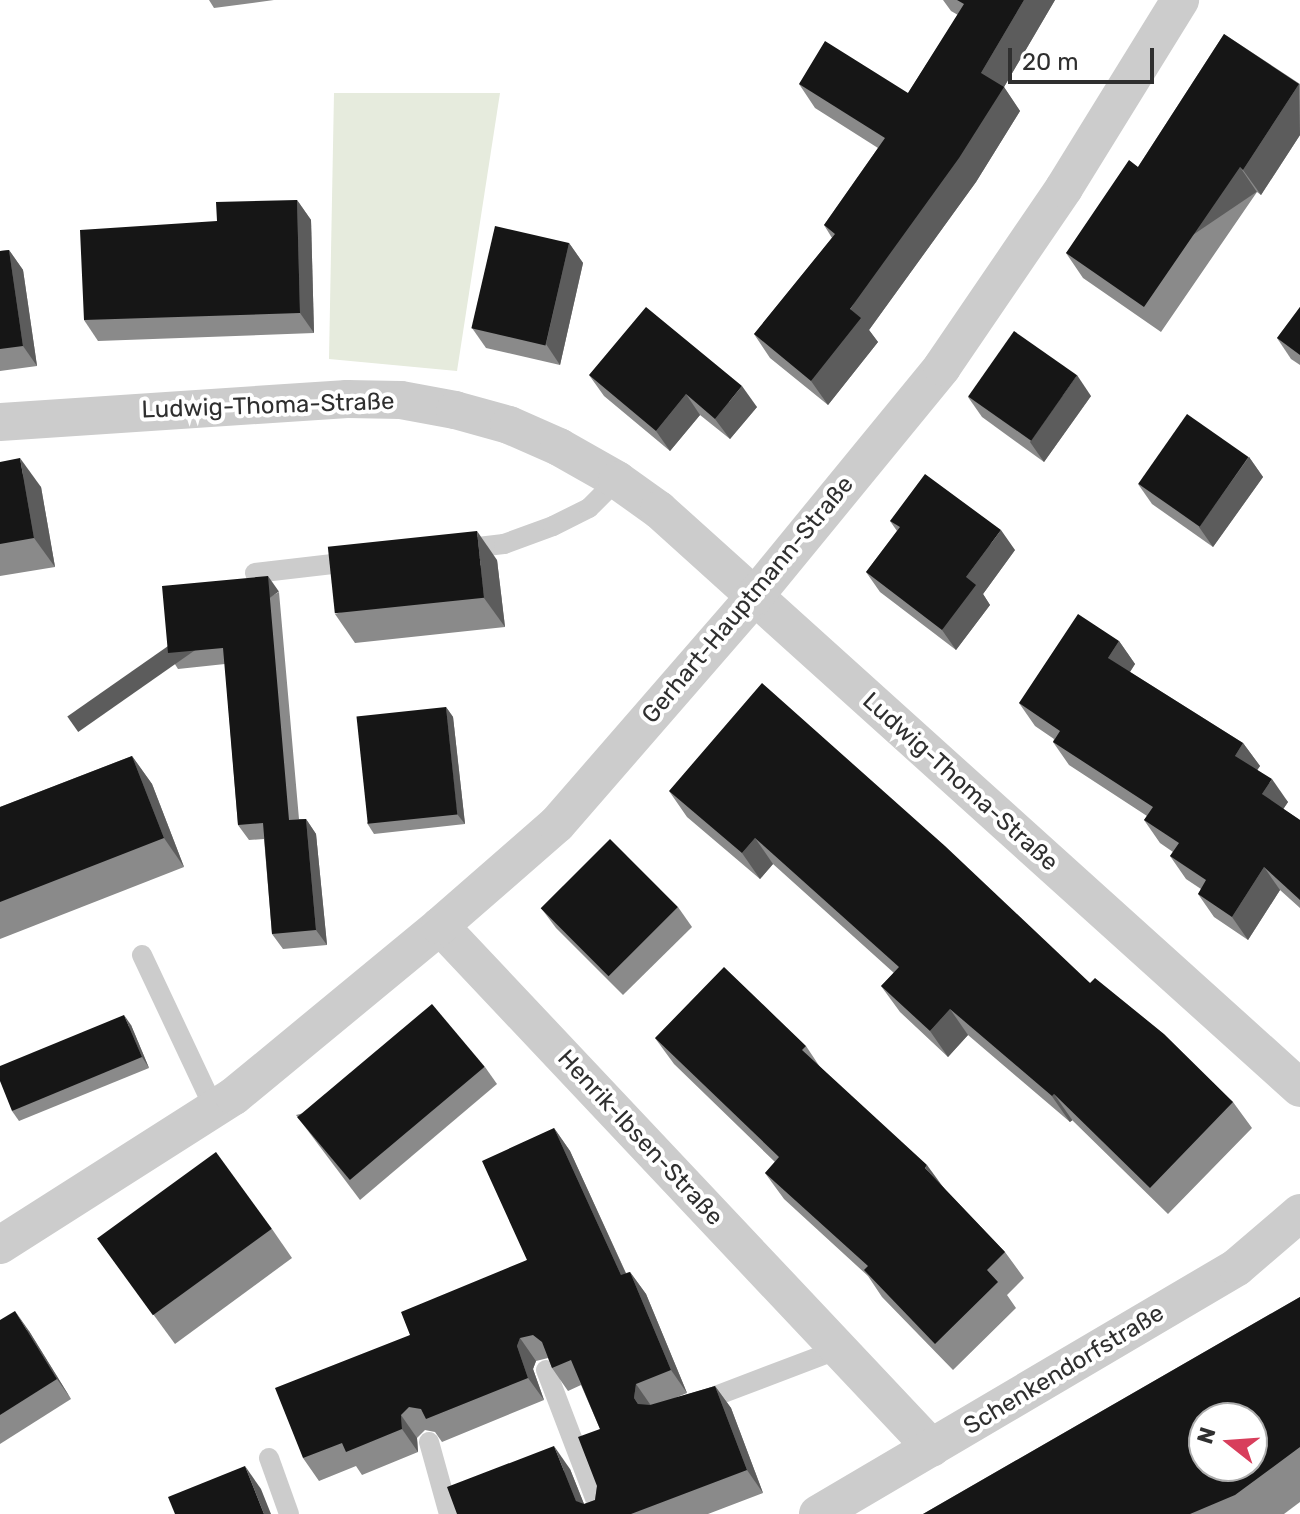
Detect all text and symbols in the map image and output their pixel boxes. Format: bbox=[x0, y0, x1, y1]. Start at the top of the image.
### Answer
scale bar bbox=[1012, 32, 1158, 82]
text: 20 m bbox=[1022, 48, 1079, 76]
street label: Ludwig-Thoma-Straße bbox=[141, 387, 395, 425]
street label: Gerhart-Hauptmann-Straße bbox=[636, 471, 860, 729]
street label: Ludwig-Thoma-Straße bbox=[856, 687, 1064, 877]
street label: Henrik-Ibsen-Straße bbox=[551, 1044, 729, 1232]
street label: Schenkendorfstraße bbox=[959, 1299, 1169, 1441]
north arrow bbox=[1188, 1402, 1268, 1482]
text: N bbox=[1191, 1424, 1222, 1447]

